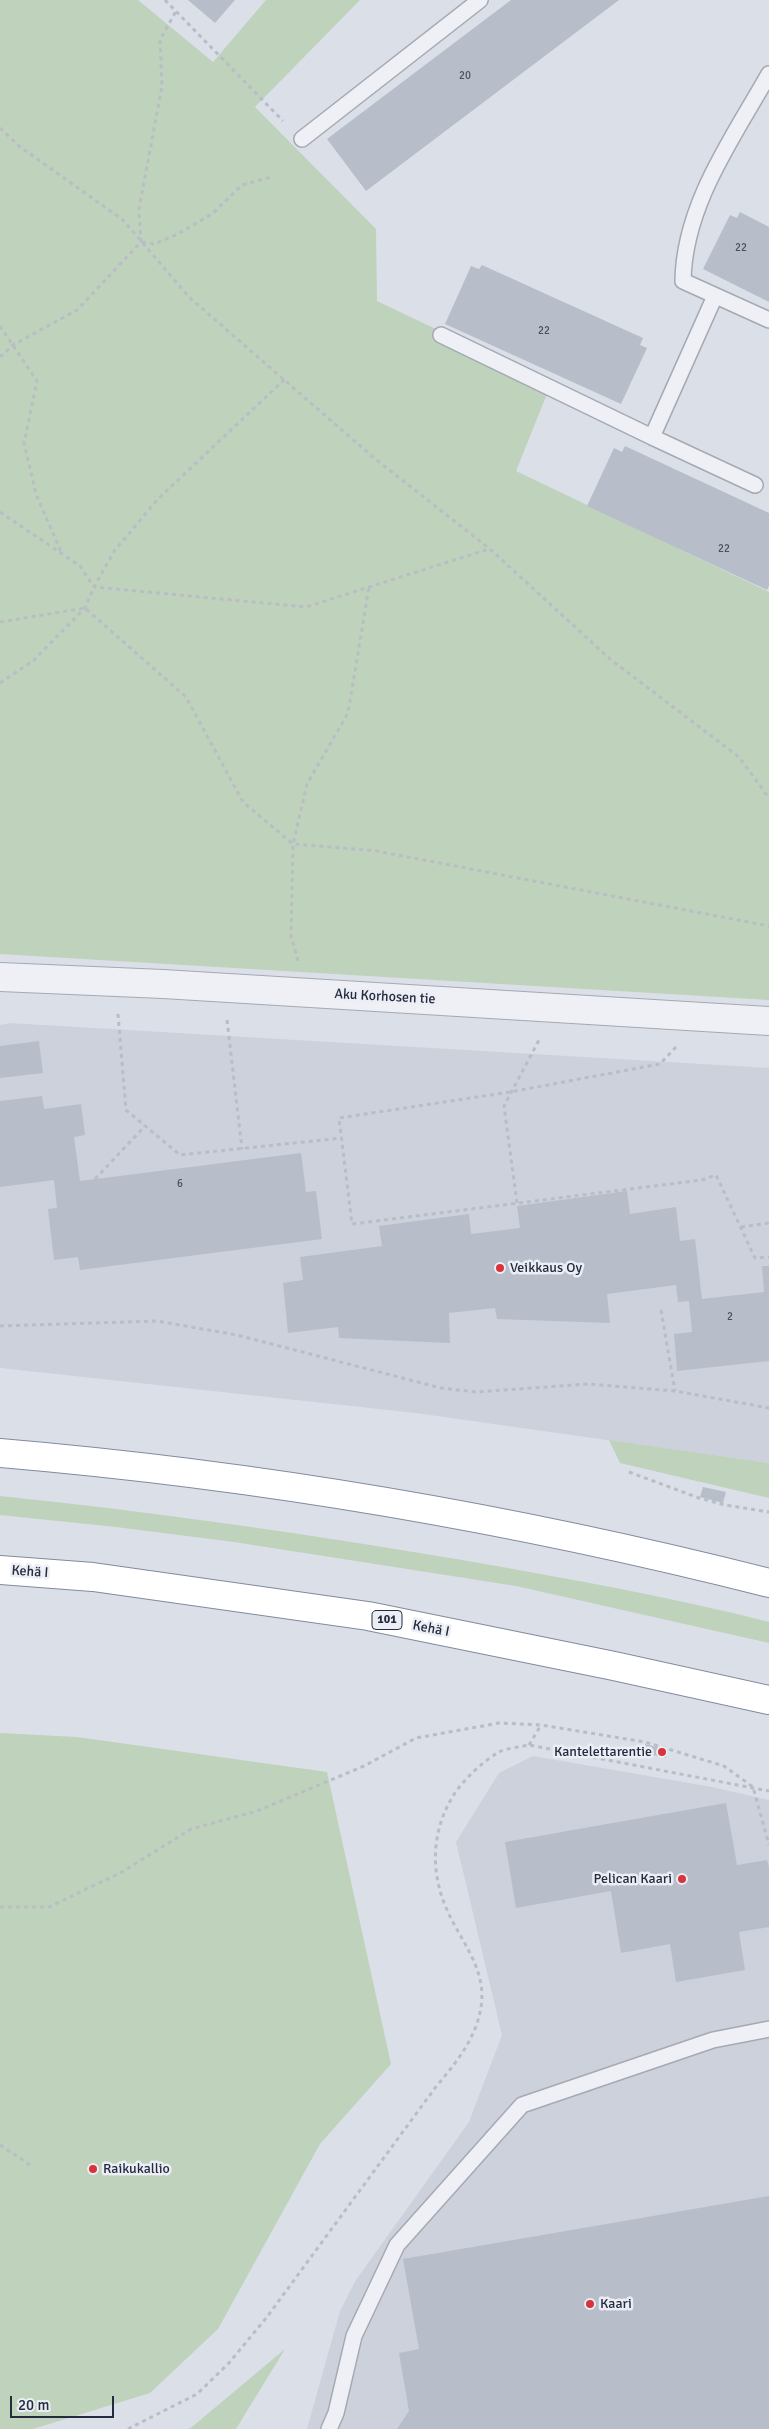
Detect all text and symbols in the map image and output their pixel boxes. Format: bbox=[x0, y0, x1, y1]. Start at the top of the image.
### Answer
house number: 20 bbox=[459, 69, 471, 83]
house number: 22 bbox=[735, 241, 747, 255]
house number: 22 bbox=[538, 324, 550, 338]
house number: 22 bbox=[718, 542, 730, 556]
street label: Aku Korhosen tie bbox=[334, 986, 436, 1008]
house number: 6 bbox=[177, 1177, 183, 1191]
place label: Veikkaus Oy bbox=[510, 1260, 582, 1276]
marker: Veikkaus Oy bbox=[494, 1262, 506, 1274]
house number: 2 bbox=[727, 1310, 733, 1324]
street label: Kehä I bbox=[11, 1562, 49, 1582]
road number: 101 bbox=[372, 1610, 402, 1630]
street label: Kehä I bbox=[411, 1617, 451, 1641]
place label: Kantelettarentie bbox=[554, 1744, 652, 1760]
marker: Kantelettarentie bbox=[656, 1746, 668, 1758]
place label: Pelican Kaari bbox=[593, 1871, 672, 1887]
marker: Pelican Kaari bbox=[676, 1873, 688, 1885]
place label: Raikukallio bbox=[103, 2161, 170, 2177]
marker: Raikukallio bbox=[87, 2163, 99, 2175]
place label: Kaari bbox=[600, 2296, 632, 2312]
marker: Kaari bbox=[584, 2298, 596, 2310]
scale bar bbox=[12, 2386, 116, 2418]
text: 20 m bbox=[18, 2396, 49, 2414]

